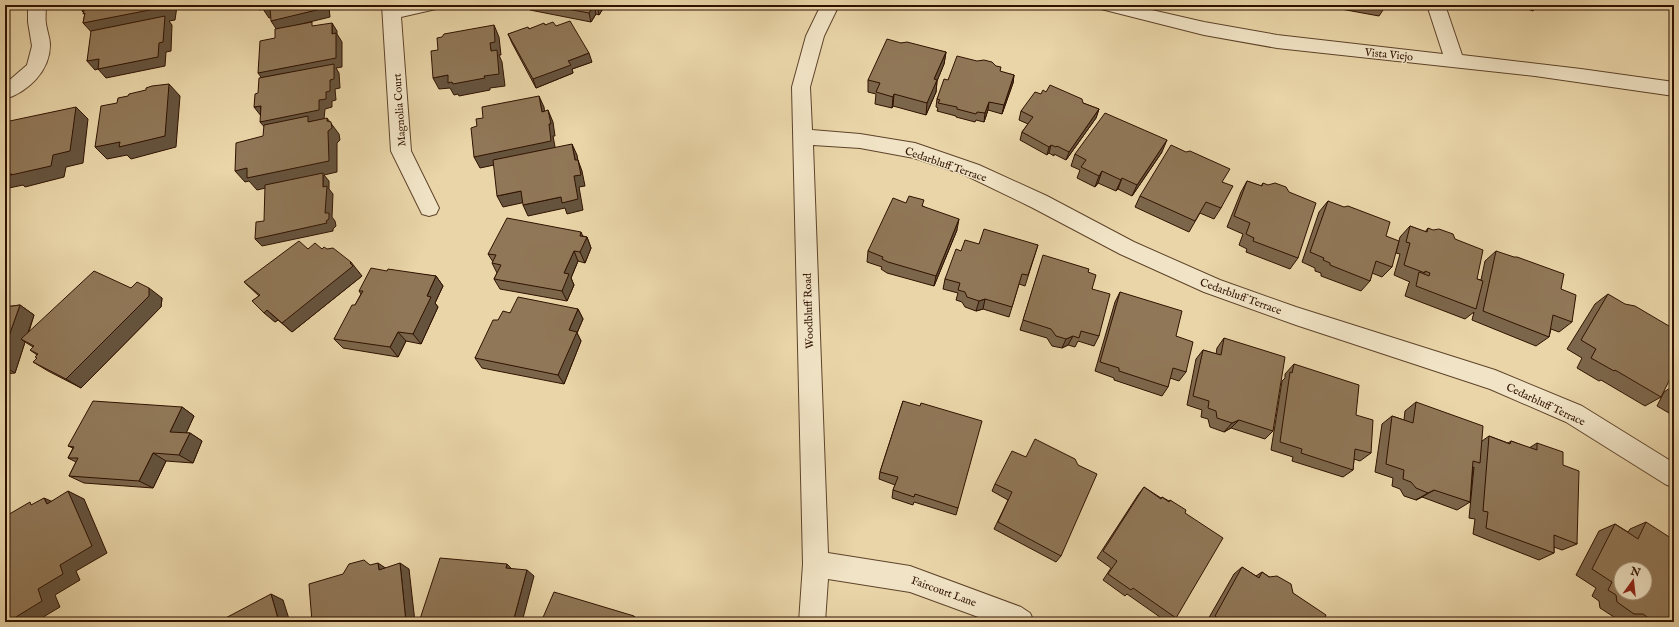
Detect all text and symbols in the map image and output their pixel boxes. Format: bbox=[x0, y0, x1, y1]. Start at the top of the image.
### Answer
street label: Vista Viejo bbox=[1363, 45, 1414, 65]
street label: Magnolia Court bbox=[390, 73, 410, 147]
street label: Cedarbluff Terrace bbox=[903, 144, 988, 186]
street label: Woodbluff Road bbox=[801, 273, 817, 349]
street label: Cedarbluff Terrace bbox=[1198, 276, 1283, 318]
street label: Cedarbluff Terrace bbox=[1504, 380, 1587, 429]
north arrow bbox=[1613, 561, 1653, 601]
text: N bbox=[1628, 564, 1642, 580]
street label: Faircourt Lane bbox=[909, 574, 978, 610]

